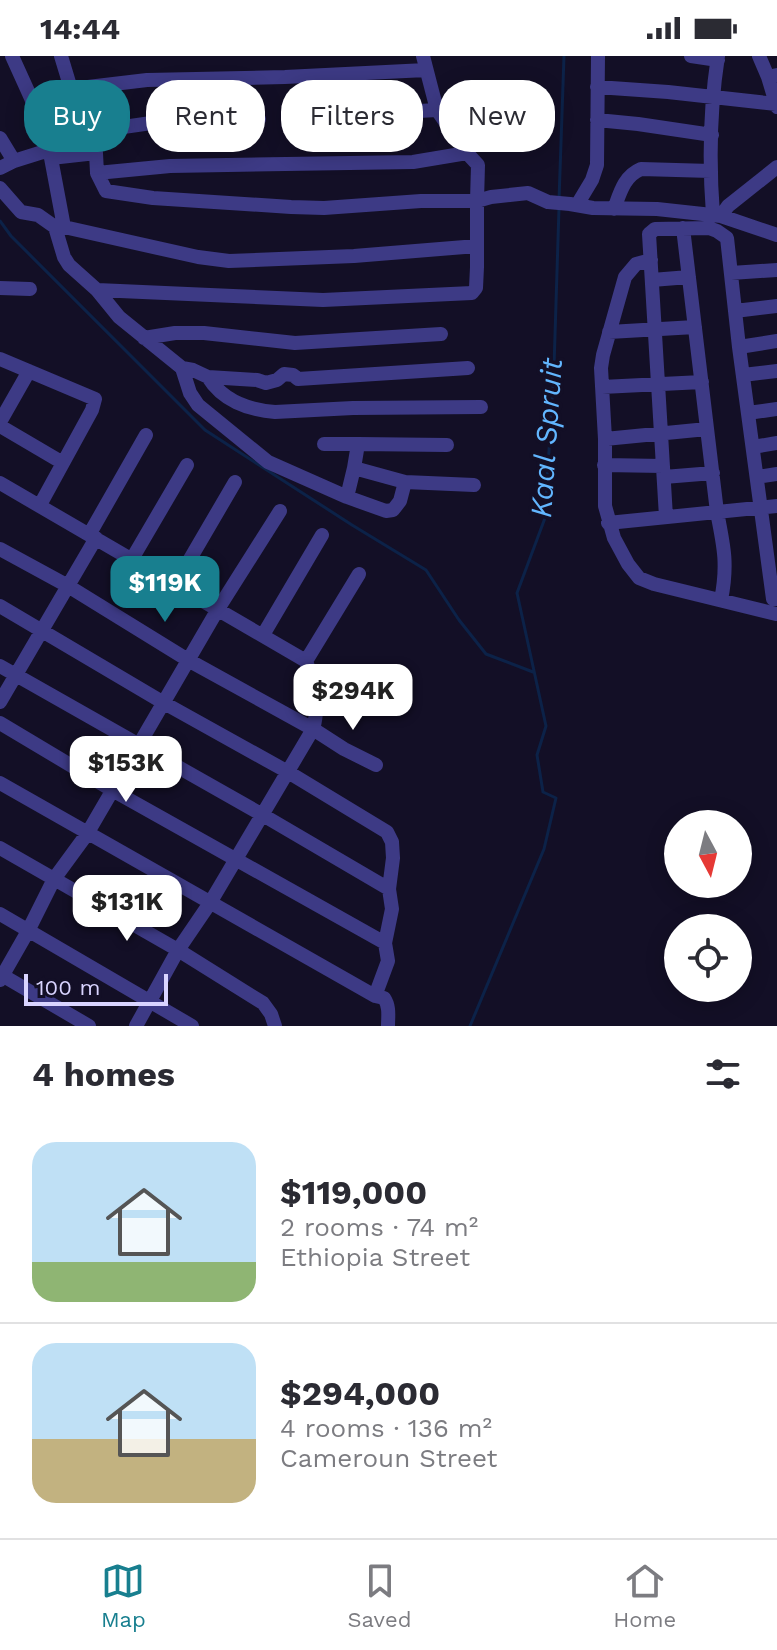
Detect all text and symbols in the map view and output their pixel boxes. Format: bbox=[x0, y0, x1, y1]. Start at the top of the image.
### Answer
text: 14:44 bbox=[40, 11, 120, 46]
chip: Buy bbox=[24, 80, 130, 152]
chip: Rent bbox=[146, 80, 265, 152]
chip: Filters bbox=[281, 80, 423, 152]
chip: New bbox=[439, 80, 555, 152]
water label: Kaal Spruit bbox=[523, 356, 569, 519]
pin: $119K bbox=[109, 556, 221, 624]
text: $119K bbox=[128, 567, 202, 597]
pin: $294K bbox=[297, 664, 409, 732]
text: $294K bbox=[312, 675, 395, 705]
pin: $153K bbox=[70, 736, 182, 804]
text: $153K bbox=[88, 747, 164, 777]
north arrow bbox=[664, 810, 752, 898]
map controls bbox=[664, 810, 752, 1002]
pin: $131K bbox=[71, 875, 183, 943]
text: $131K bbox=[91, 886, 163, 916]
button: locate bbox=[664, 914, 752, 1002]
scale bar bbox=[24, 970, 168, 1006]
text: 100 m bbox=[36, 975, 100, 1000]
icon: filters bbox=[701, 1052, 745, 1096]
text: 4 homes bbox=[32, 1054, 175, 1094]
text: $119,000 bbox=[280, 1172, 427, 1212]
icon: home bbox=[96, 1174, 192, 1270]
text: 2 rooms · 74 m² bbox=[280, 1212, 478, 1242]
text: Ethiopia Street bbox=[280, 1242, 470, 1272]
text: $294,000 bbox=[280, 1373, 440, 1413]
icon: home bbox=[96, 1375, 192, 1471]
text: 4 rooms · 136 m² bbox=[280, 1413, 492, 1443]
text: Cameroun Street bbox=[280, 1443, 497, 1473]
tab: Map bbox=[101, 1559, 146, 1632]
tab: Saved bbox=[348, 1559, 411, 1632]
tab: Home bbox=[613, 1559, 676, 1632]

